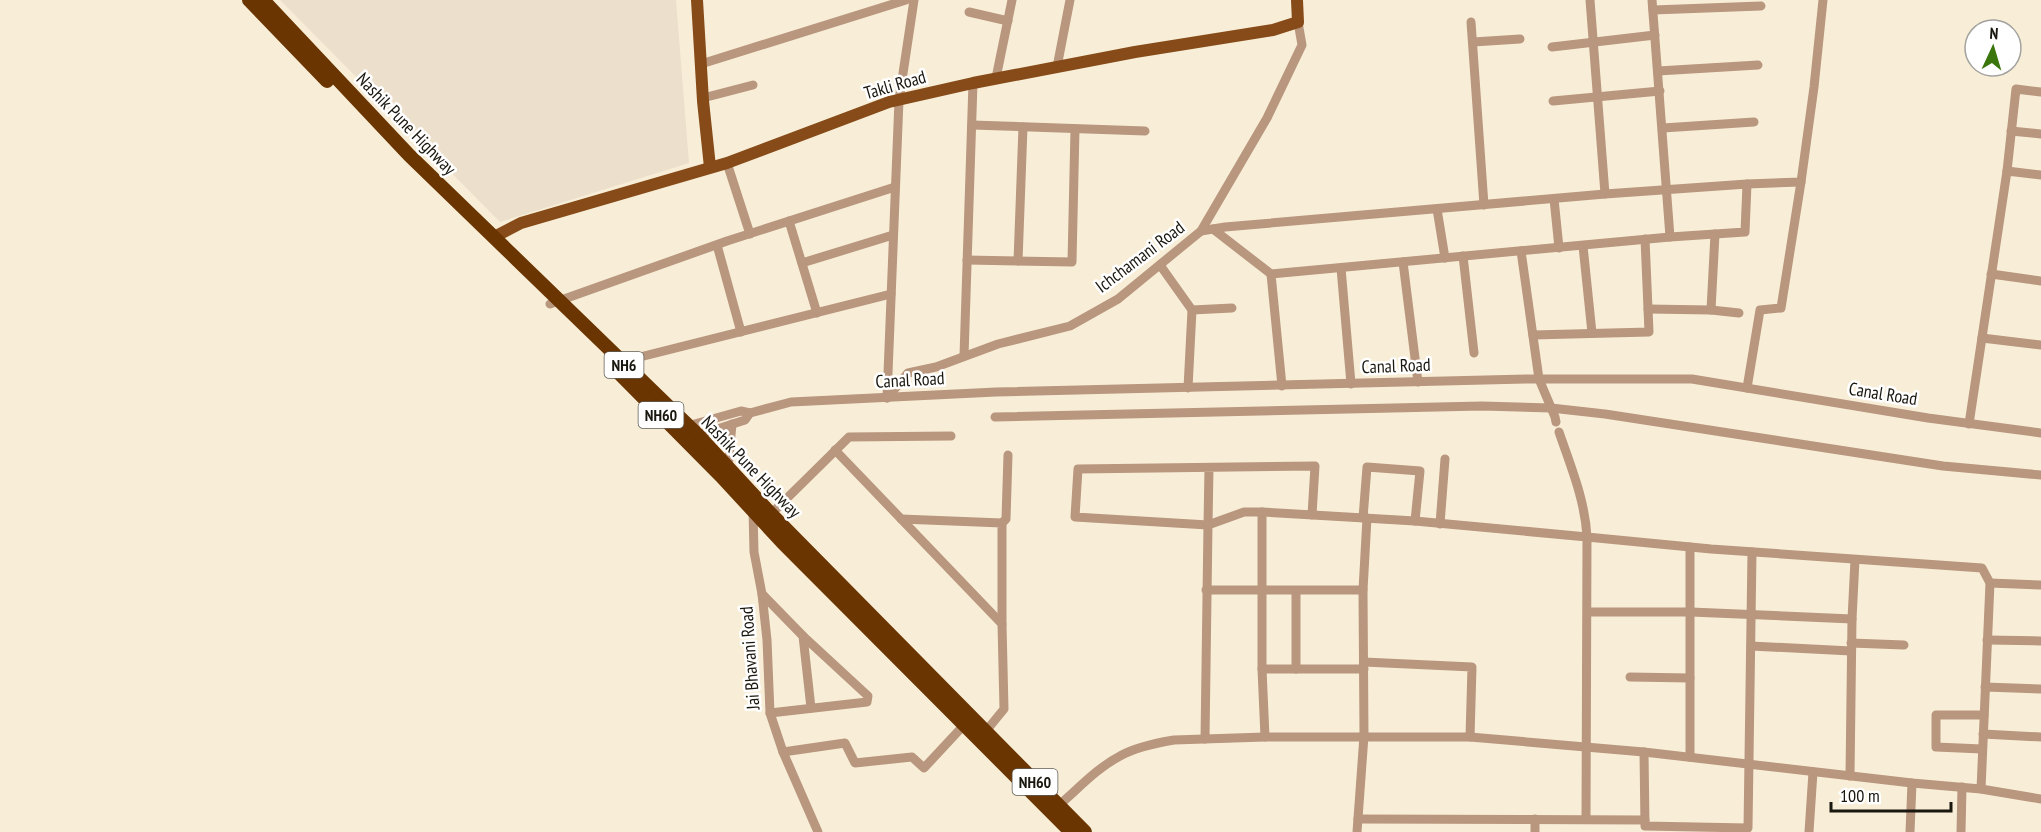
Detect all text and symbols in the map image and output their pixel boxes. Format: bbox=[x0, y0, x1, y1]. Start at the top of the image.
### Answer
north arrow bbox=[1963, 18, 2023, 78]
text: N bbox=[1989, 23, 1999, 43]
street label: Takli Road bbox=[861, 65, 928, 104]
street label: Nashik Pune Highway bbox=[352, 68, 461, 180]
street label: Ichchamani Road bbox=[1091, 216, 1189, 297]
road number: NH6 bbox=[604, 352, 644, 378]
street label: Canal Road bbox=[1361, 353, 1431, 378]
street label: Canal Road bbox=[875, 366, 945, 393]
street label: Canal Road bbox=[1847, 377, 1919, 410]
road number: NH60 bbox=[638, 402, 684, 428]
street label: Nashik Pune Highway bbox=[697, 411, 806, 523]
street label: Jai Bhavani Road bbox=[734, 606, 765, 711]
road number: NH60 bbox=[1012, 769, 1058, 795]
scale bar bbox=[1831, 775, 1951, 813]
text: 100 m bbox=[1840, 784, 1880, 807]

